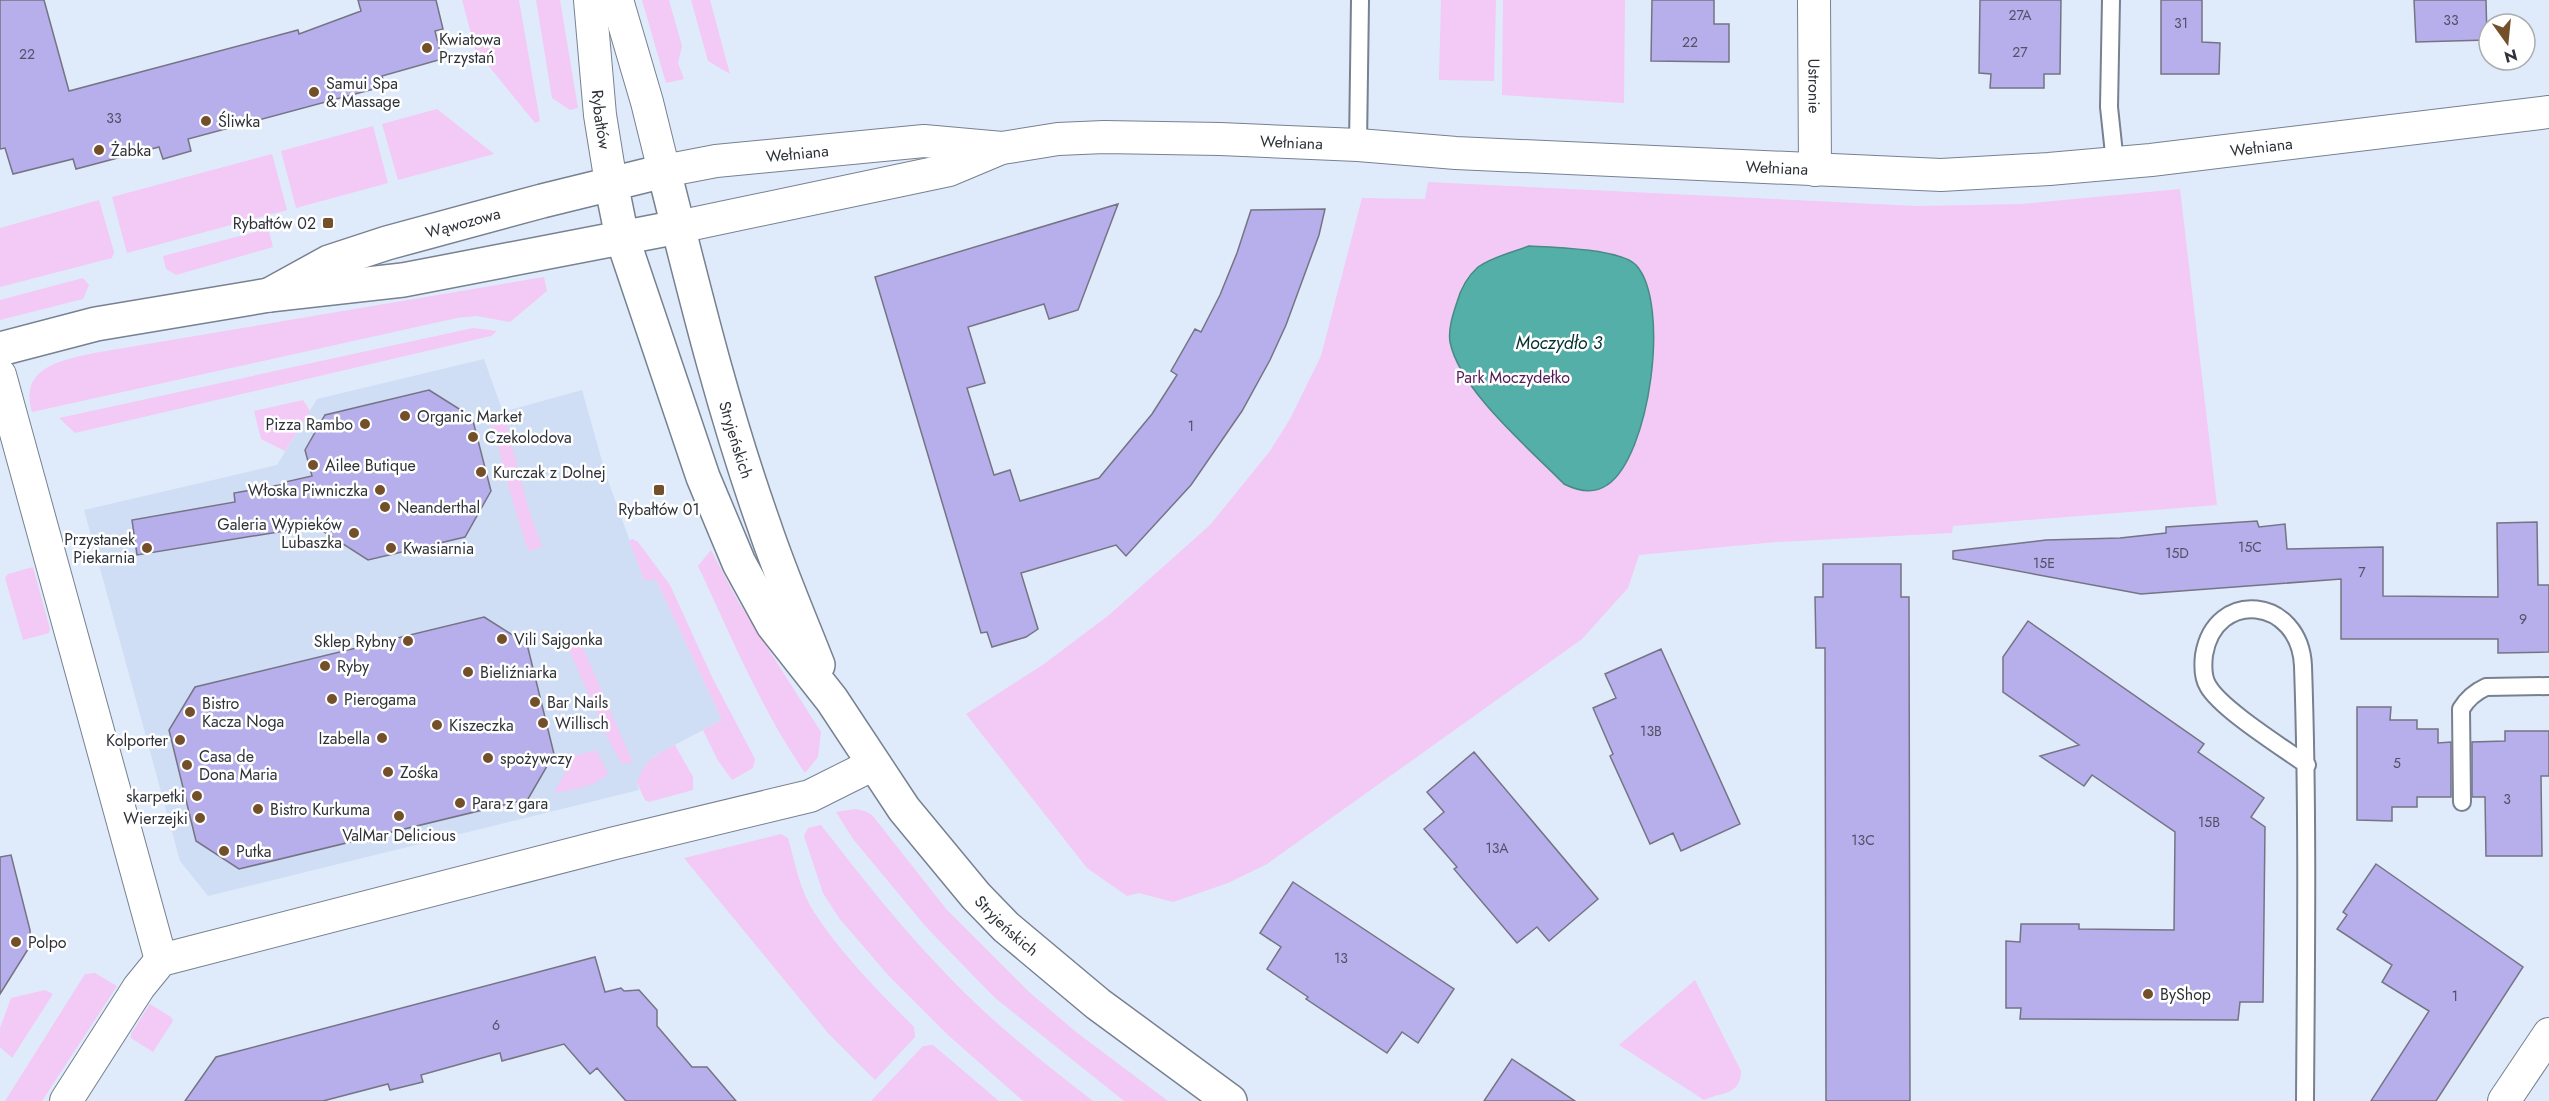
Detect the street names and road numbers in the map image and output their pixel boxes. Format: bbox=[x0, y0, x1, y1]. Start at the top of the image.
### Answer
street label: Ustronie bbox=[1802, 58, 1826, 114]
street label: Rybałtów bbox=[586, 89, 616, 151]
street label: Wełniana bbox=[1260, 130, 1323, 155]
street label: Wełniana bbox=[2229, 132, 2294, 162]
street label: Wełniana bbox=[765, 139, 830, 168]
street label: Wełniana bbox=[1745, 155, 1809, 181]
street label: Wąwozowa bbox=[423, 202, 503, 244]
street label: Stryjeńskich bbox=[713, 398, 758, 482]
street label: Stryjeńskich bbox=[969, 890, 1043, 962]

